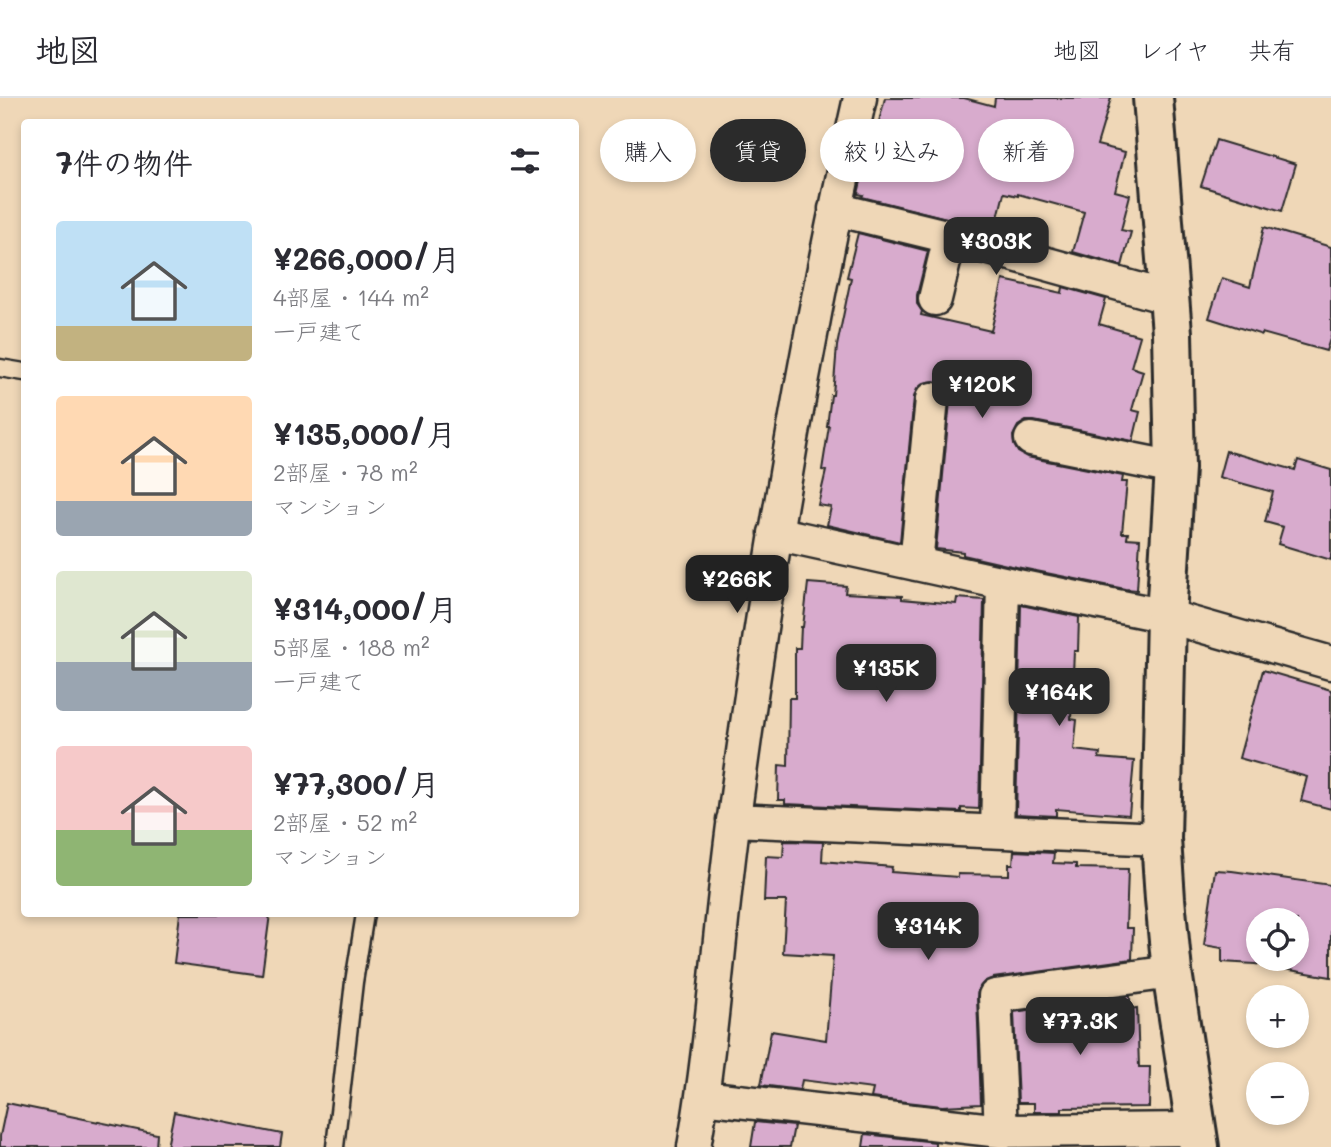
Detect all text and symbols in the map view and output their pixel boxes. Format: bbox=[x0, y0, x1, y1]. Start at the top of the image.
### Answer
text: 地図 bbox=[35, 27, 101, 70]
text: 地図 bbox=[1053, 34, 1101, 65]
text: レイヤ bbox=[1139, 34, 1210, 65]
text: 共有 bbox=[1248, 34, 1296, 65]
chip: 購入 bbox=[600, 119, 696, 182]
chip: 賃貸 bbox=[710, 119, 806, 182]
chip: 絞り込み bbox=[820, 119, 964, 182]
chip: 新着 bbox=[978, 119, 1074, 182]
text: 7件の物件 bbox=[56, 142, 193, 182]
icon: filters bbox=[506, 142, 544, 180]
pin: ¥303K bbox=[947, 218, 1045, 277]
text: ¥303K bbox=[960, 225, 1032, 255]
text: ¥266,000/月 bbox=[273, 238, 460, 278]
icon: home bbox=[112, 249, 196, 333]
text: 4部屋 · 144 m² bbox=[273, 282, 429, 312]
text: 一戸建て bbox=[273, 316, 365, 346]
pin: ¥120K bbox=[933, 360, 1031, 420]
text: ¥120K bbox=[948, 368, 1016, 398]
text: ¥135,000/月 bbox=[273, 413, 456, 453]
icon: home bbox=[112, 424, 196, 508]
text: 2部屋 · 78 m² bbox=[273, 457, 418, 487]
text: マンション bbox=[273, 491, 387, 521]
pin: ¥266K bbox=[688, 556, 786, 615]
text: ¥266K bbox=[702, 563, 772, 593]
text: ¥314,000/月 bbox=[273, 588, 458, 628]
icon: home bbox=[112, 599, 196, 683]
text: 5部屋 · 188 m² bbox=[273, 632, 430, 662]
pin: ¥135K bbox=[837, 644, 935, 704]
text: ¥135K bbox=[852, 652, 920, 682]
text: 一戸建て bbox=[273, 666, 365, 696]
pin: ¥164K bbox=[1010, 668, 1108, 728]
text: ¥164K bbox=[1025, 676, 1093, 706]
text: ¥77,300/月 bbox=[273, 763, 439, 803]
icon: home bbox=[112, 774, 196, 858]
text: 2部屋 · 52 m² bbox=[273, 807, 417, 837]
text: マンション bbox=[273, 841, 387, 871]
pin: ¥314K bbox=[879, 902, 977, 962]
map controls bbox=[1246, 908, 1309, 1125]
button: locate bbox=[1246, 908, 1309, 971]
text: ¥314K bbox=[894, 910, 962, 940]
button: + bbox=[1246, 985, 1309, 1048]
pin: ¥77.3K bbox=[1023, 998, 1137, 1057]
text: ¥77.3K bbox=[1042, 1005, 1118, 1035]
button: − bbox=[1246, 1062, 1309, 1125]

